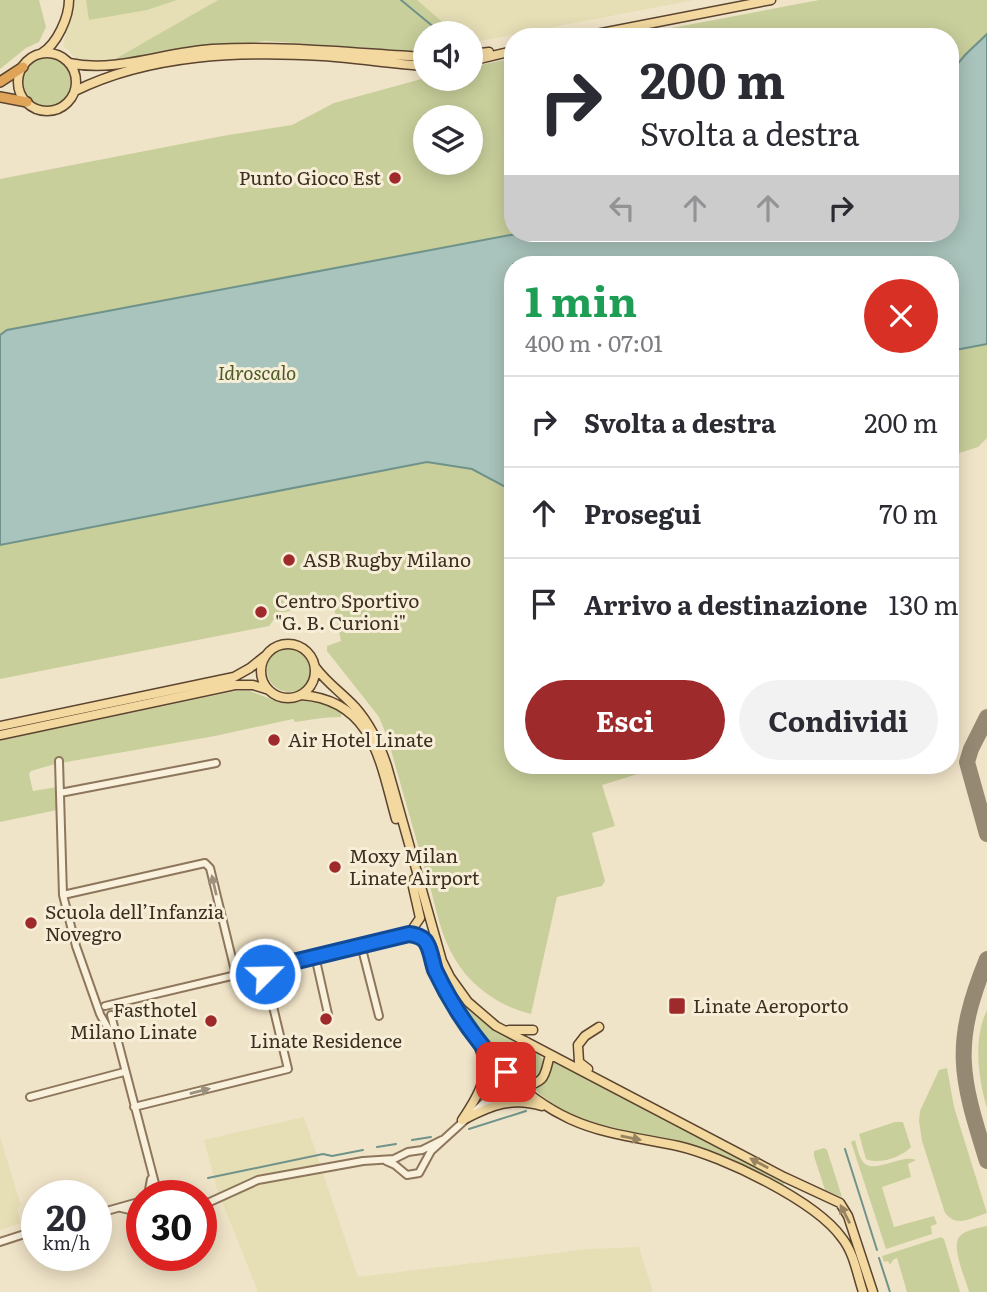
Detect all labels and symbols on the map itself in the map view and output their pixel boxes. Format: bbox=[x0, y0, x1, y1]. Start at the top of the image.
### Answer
place label: Punto Gioco Est bbox=[239, 163, 381, 191]
marker: Punto Gioco Est bbox=[387, 170, 403, 186]
park label: Idroscalo bbox=[218, 358, 296, 386]
place label: ASB Rugby Milano bbox=[303, 545, 471, 573]
marker: ASB Rugby Milano bbox=[281, 552, 297, 568]
place label: Centro Sportivo "G. B. Curioni" bbox=[275, 586, 419, 636]
marker: Centro Sportivo "G. B. Curioni" bbox=[253, 604, 269, 620]
place label: Air Hotel Linate bbox=[288, 725, 433, 753]
marker: Air Hotel Linate bbox=[266, 732, 282, 748]
place label: Moxy Milan Linate Airport bbox=[349, 841, 480, 891]
marker: Moxy Milan Linate Airport bbox=[327, 859, 343, 875]
one-way arrow bbox=[209, 874, 220, 896]
place label: Scuola dell’Infanzia Novegro bbox=[45, 897, 225, 947]
marker: Scuola dell’Infanzia Novegro bbox=[23, 915, 39, 931]
position arrow bbox=[228, 937, 302, 1011]
place label: Linate Aeroporto bbox=[693, 991, 849, 1019]
place label: Fasthotel Milano Linate bbox=[70, 995, 197, 1045]
marker: Linate Aeroporto bbox=[667, 996, 687, 1016]
marker: Linate Residence bbox=[318, 1011, 334, 1027]
marker: Fasthotel Milano Linate bbox=[203, 1013, 219, 1029]
place label: Linate Residence bbox=[250, 1026, 402, 1054]
pin bbox=[476, 1042, 536, 1102]
one-way arrow bbox=[189, 1085, 211, 1096]
one-way arrow bbox=[620, 1132, 642, 1143]
one-way arrow bbox=[749, 1158, 769, 1169]
speed limit sign: 30 bbox=[126, 1180, 217, 1271]
one-way arrow bbox=[840, 1204, 851, 1224]

